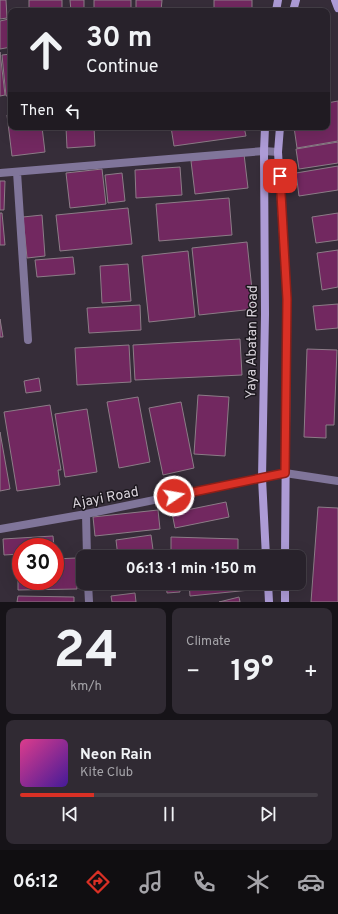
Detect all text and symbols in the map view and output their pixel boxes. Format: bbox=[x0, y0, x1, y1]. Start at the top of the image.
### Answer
text: 30 m bbox=[86, 21, 152, 57]
icon: ahead bbox=[20, 24, 72, 76]
text: Continue bbox=[86, 56, 158, 79]
icon: left bbox=[62, 100, 84, 122]
text: Then bbox=[20, 102, 54, 121]
pin bbox=[263, 159, 297, 193]
icon: arrive bbox=[269, 165, 291, 187]
street label: Yaya Abatan Road bbox=[243, 285, 262, 399]
position arrow bbox=[153, 475, 195, 517]
street label: Ajayi Road bbox=[70, 484, 140, 513]
speed limit sign: 30 bbox=[12, 538, 64, 590]
text: 06:13 · 1 min · 150 m bbox=[126, 560, 256, 579]
text: 24 bbox=[53, 620, 119, 686]
text: Climate bbox=[186, 634, 231, 650]
text: 19° bbox=[231, 654, 273, 691]
text: − bbox=[186, 659, 200, 686]
text: + bbox=[304, 659, 318, 686]
text: km/h bbox=[70, 679, 102, 695]
text: Neon Rain bbox=[80, 746, 152, 765]
text: Kite Club bbox=[80, 765, 133, 781]
icon: previous bbox=[59, 803, 81, 825]
icon: pause bbox=[158, 803, 180, 825]
icon: next bbox=[257, 803, 279, 825]
icon: directions bbox=[84, 868, 112, 896]
icon: music bbox=[137, 868, 165, 896]
icon: phone bbox=[190, 868, 218, 896]
icon: climate bbox=[244, 868, 272, 896]
icon: car bbox=[297, 868, 325, 896]
text: 06:12 bbox=[13, 871, 58, 894]

